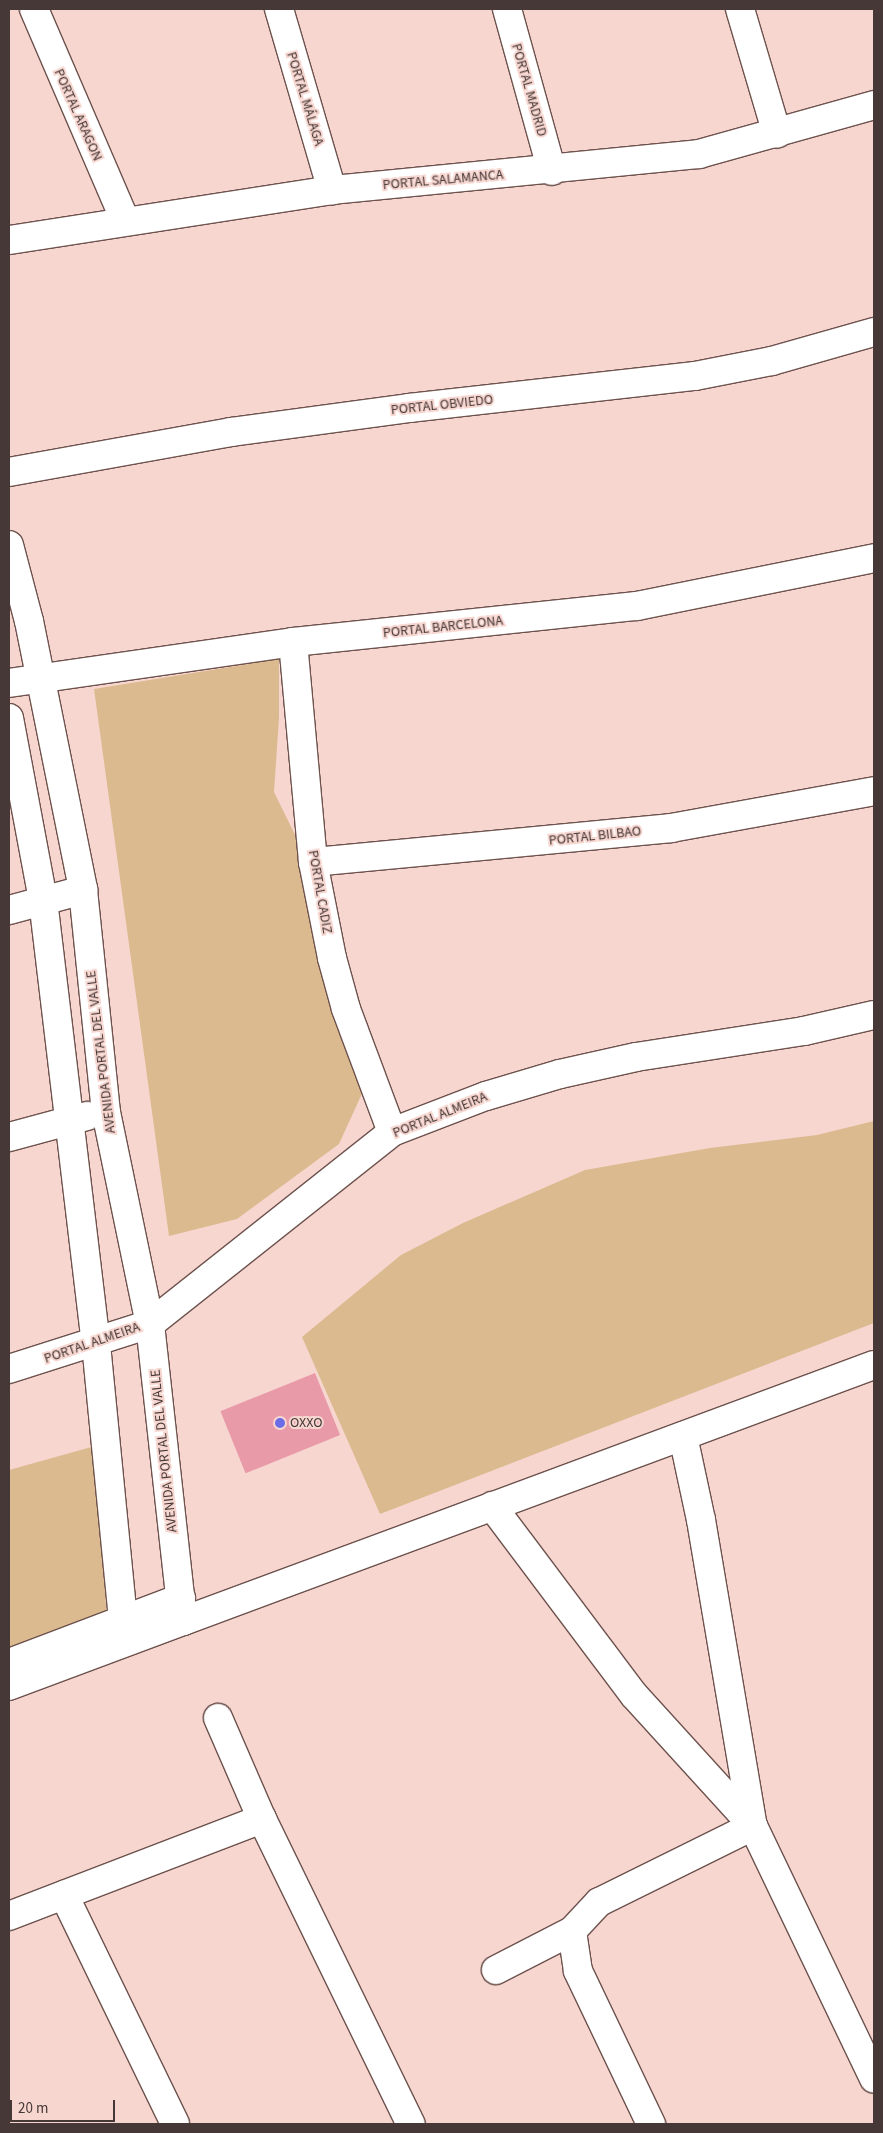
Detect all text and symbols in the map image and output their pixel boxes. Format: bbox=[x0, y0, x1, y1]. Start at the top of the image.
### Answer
street label: PORTAL MADRID bbox=[508, 42, 550, 138]
street label: PORTAL MÁLAGA bbox=[283, 50, 327, 148]
street label: PORTAL ARAGON bbox=[50, 66, 106, 164]
street label: PORTAL SALAMANCA bbox=[382, 166, 504, 194]
street label: PORTAL OBVIEDO bbox=[390, 391, 494, 419]
street label: PORTAL BARCELONA bbox=[382, 612, 504, 642]
street label: PORTAL BILBAO bbox=[548, 823, 642, 849]
street label: PORTAL CADIZ bbox=[304, 849, 336, 935]
street label: AVENIDA PORTAL DEL VALLE bbox=[83, 970, 119, 1134]
street label: PORTAL ALMEIRA bbox=[390, 1088, 490, 1142]
street label: PORTAL ALMEIRA bbox=[42, 1319, 142, 1367]
street label: AVENIDA PORTAL DEL VALLE bbox=[147, 1369, 181, 1533]
place label: OXXO bbox=[290, 1415, 322, 1431]
marker: OXXO bbox=[274, 1417, 286, 1429]
scale bar bbox=[12, 2090, 118, 2122]
text: 20 m bbox=[18, 2098, 48, 2119]

